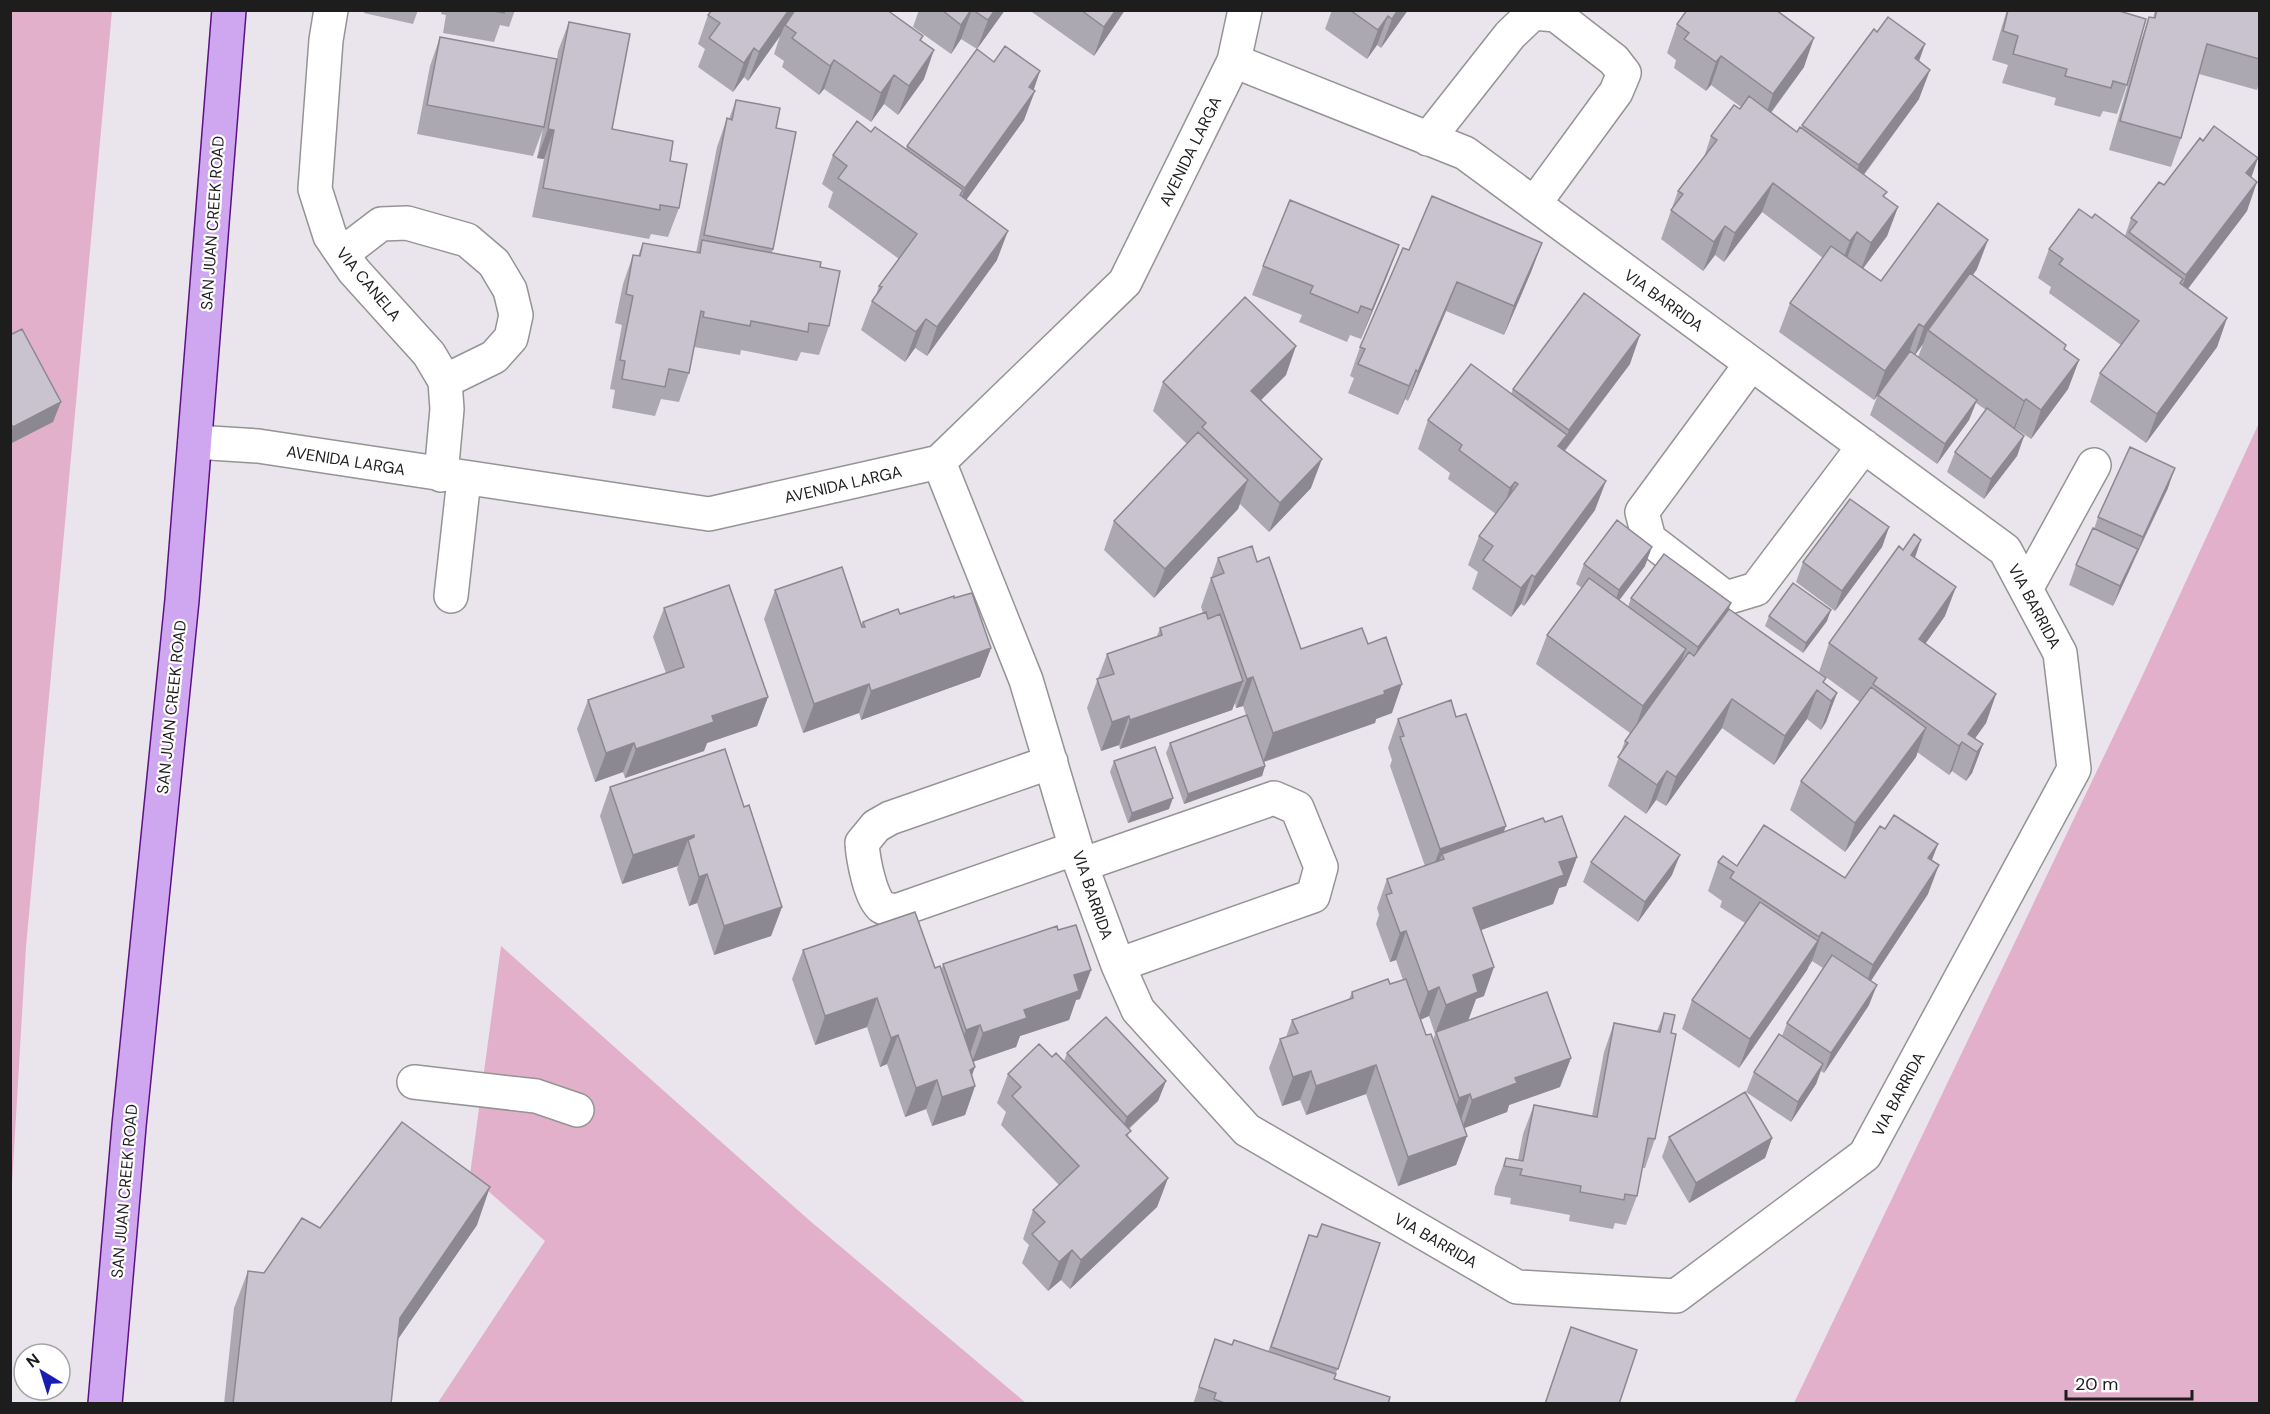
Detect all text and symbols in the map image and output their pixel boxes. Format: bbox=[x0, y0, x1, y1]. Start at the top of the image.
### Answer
street label: AVENIDA LARGA bbox=[1155, 92, 1226, 210]
street label: SAN JUAN CREEK ROAD bbox=[196, 135, 229, 311]
street label: VIA CANELA bbox=[332, 243, 406, 326]
street label: VIA BARRIDA bbox=[1620, 265, 1708, 336]
street label: AVENIDA LARGA bbox=[285, 441, 407, 480]
street label: AVENIDA LARGA bbox=[782, 461, 904, 508]
street label: VIA BARRIDA bbox=[2003, 560, 2066, 653]
street label: SAN JUAN CREEK ROAD bbox=[152, 619, 191, 795]
street label: VIA BARRIDA bbox=[1067, 848, 1118, 943]
street label: VIA BARRIDA bbox=[1867, 1048, 1930, 1140]
street label: SAN JUAN CREEK ROAD bbox=[106, 1103, 143, 1279]
street label: VIA BARRIDA bbox=[1390, 1208, 1482, 1273]
north arrow bbox=[12, 1342, 72, 1402]
text: N bbox=[22, 1349, 44, 1372]
scale bar bbox=[2066, 1363, 2192, 1401]
text: 20 m bbox=[2075, 1372, 2118, 1396]

